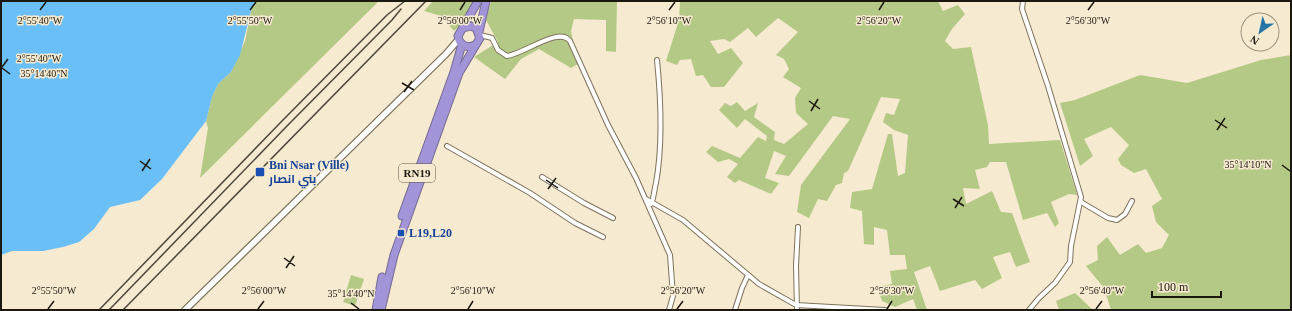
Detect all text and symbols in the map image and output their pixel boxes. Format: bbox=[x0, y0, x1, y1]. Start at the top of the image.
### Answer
north arrow bbox=[1240, 12, 1280, 52]
text: 2°55'40"W bbox=[18, 15, 63, 26]
text: 2°55'50"W bbox=[228, 15, 273, 26]
text: 2°56'00"W bbox=[438, 15, 483, 26]
text: 2°56'10"W bbox=[647, 15, 692, 26]
text: 2°56'20"W bbox=[857, 15, 902, 26]
text: 2°56'30"W bbox=[1066, 15, 1111, 26]
text: N bbox=[1248, 33, 1261, 47]
text: 2°55'40"W bbox=[17, 53, 62, 64]
text: 35°14'40"N bbox=[20, 68, 68, 79]
place label: Bni Nsar (Ville) بني انصار bbox=[268, 158, 349, 189]
text: 35°14'10"N bbox=[1224, 159, 1272, 170]
road number: RN19 bbox=[399, 164, 435, 182]
marker: Bni Nsar (Ville) بني انصار bbox=[254, 166, 266, 178]
place label: L19,L20 bbox=[409, 226, 452, 240]
marker: L19,L20 bbox=[396, 228, 406, 238]
scale bar bbox=[1152, 273, 1221, 299]
text: 100 m bbox=[1158, 280, 1189, 294]
text: 2°55'50"W bbox=[32, 285, 77, 296]
text: 2°56'00"W bbox=[242, 285, 287, 296]
text: 2°56'10"W bbox=[451, 285, 496, 296]
text: 2°56'20"W bbox=[661, 285, 706, 296]
text: 2°56'30"W bbox=[870, 285, 915, 296]
text: 2°56'40"W bbox=[1080, 285, 1125, 296]
text: 35°14'40"N bbox=[327, 288, 375, 299]

